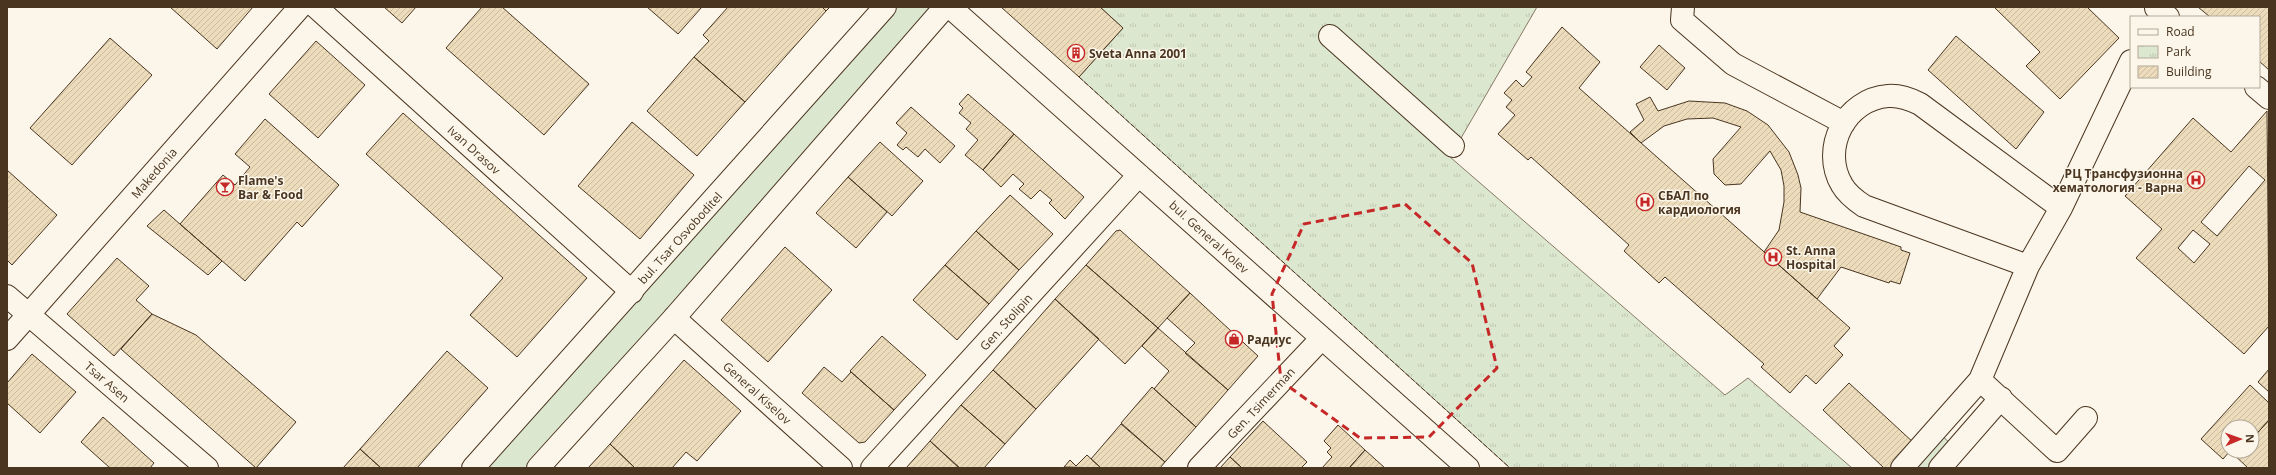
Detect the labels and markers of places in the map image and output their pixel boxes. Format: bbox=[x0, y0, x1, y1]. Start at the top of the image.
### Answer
building icon: Sveta Anna 2001 bbox=[1066, 43, 1086, 63]
place label: Sveta Anna 2001 bbox=[1089, 45, 1187, 62]
place label: РЦ Трансфузионна хематология - Варна bbox=[2053, 165, 2183, 196]
hospital icon: РЦ Трансфузионна хематология - Варна bbox=[2186, 170, 2206, 190]
place label: Flame's Bar & Food bbox=[238, 172, 303, 203]
bar icon: Flame's Bar & Food bbox=[215, 177, 235, 197]
place label: СБАЛ по кардиология bbox=[1658, 187, 1741, 218]
hospital icon: СБАЛ по кардиология bbox=[1635, 192, 1655, 212]
place label: St. Anna Hospital bbox=[1786, 242, 1836, 273]
hospital icon: St. Anna Hospital bbox=[1763, 247, 1783, 267]
shop icon: Радиус bbox=[1224, 329, 1244, 349]
place label: Радиус bbox=[1247, 331, 1291, 348]

